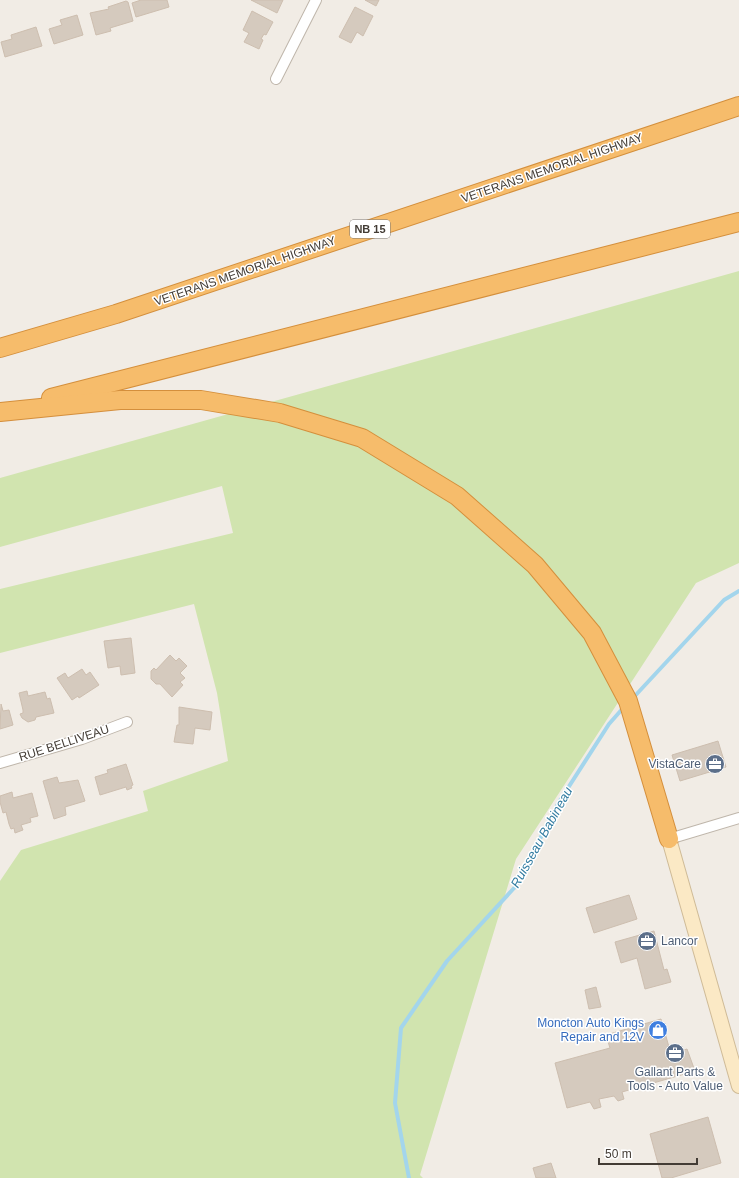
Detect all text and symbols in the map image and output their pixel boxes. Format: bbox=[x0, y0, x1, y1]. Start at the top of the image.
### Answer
street label: VETERANS MEMORIAL HIGHWAY bbox=[459, 130, 645, 206]
road number: NB 15 bbox=[350, 220, 390, 238]
street label: VETERANS MEMORIAL HIGHWAY bbox=[152, 233, 338, 309]
street label: RUE BELLIVEAU bbox=[17, 722, 111, 764]
office icon: VistaCare bbox=[704, 753, 726, 775]
place label: VistaCare bbox=[649, 757, 701, 771]
water label: Ruisseau Babineau bbox=[508, 784, 575, 890]
office icon: Lancor bbox=[636, 930, 658, 952]
place label: Lancor bbox=[661, 934, 698, 948]
place label: Moncton Auto Kings Repair and 12V bbox=[537, 1016, 644, 1044]
shop icon: Moncton Auto Kings Repair and 12V bbox=[647, 1019, 669, 1041]
office icon: Gallant Parts & Tools - Auto Value bbox=[664, 1042, 686, 1064]
place label: Gallant Parts & Tools - Auto Value bbox=[627, 1065, 723, 1093]
scale bar bbox=[599, 1140, 697, 1166]
text: 50 m bbox=[605, 1147, 632, 1161]

